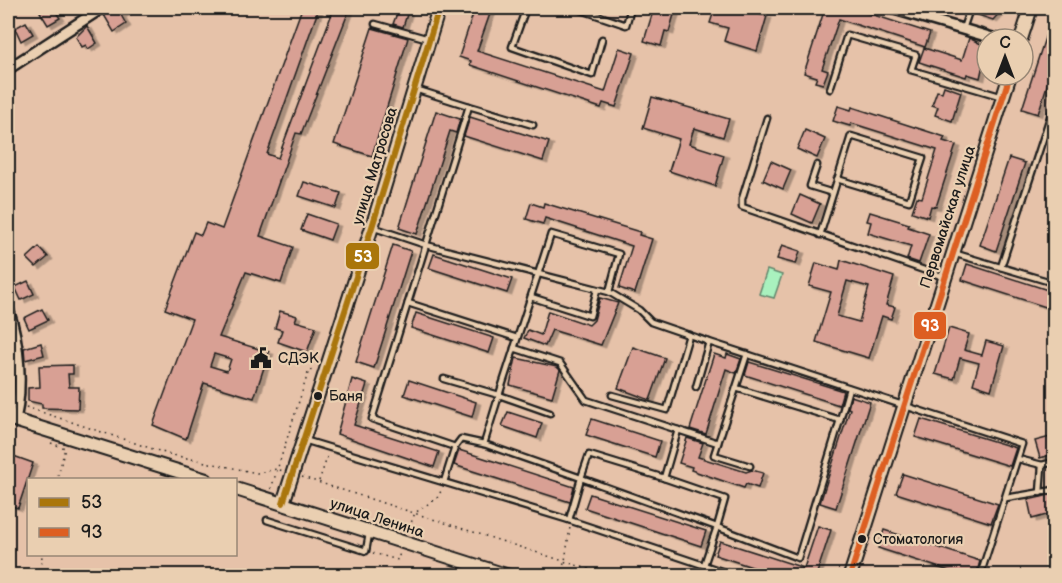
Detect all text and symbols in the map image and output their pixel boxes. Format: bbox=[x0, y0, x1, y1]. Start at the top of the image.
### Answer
north arrow bbox=[975, 27, 1035, 87]
text: С bbox=[999, 34, 1011, 53]
street label: улица Матросова bbox=[348, 105, 402, 227]
street label: Первомайская улица bbox=[916, 143, 980, 291]
line badge: 53 bbox=[345, 242, 380, 270]
text: 53 bbox=[354, 248, 372, 267]
line badge: 93 bbox=[913, 311, 947, 340]
text: 93 bbox=[921, 317, 939, 336]
public building icon: СДЭК bbox=[249, 346, 273, 370]
place label: СДЭК bbox=[278, 349, 319, 368]
place label: Баня bbox=[329, 388, 363, 405]
marker: Баня bbox=[312, 390, 324, 402]
legend bbox=[27, 478, 237, 556]
text: 53 bbox=[81, 492, 102, 513]
street label: улица Ленина bbox=[328, 494, 427, 542]
text: 93 bbox=[81, 522, 102, 543]
place label: Стоматология bbox=[873, 531, 963, 548]
marker: Стоматология bbox=[856, 533, 868, 545]

